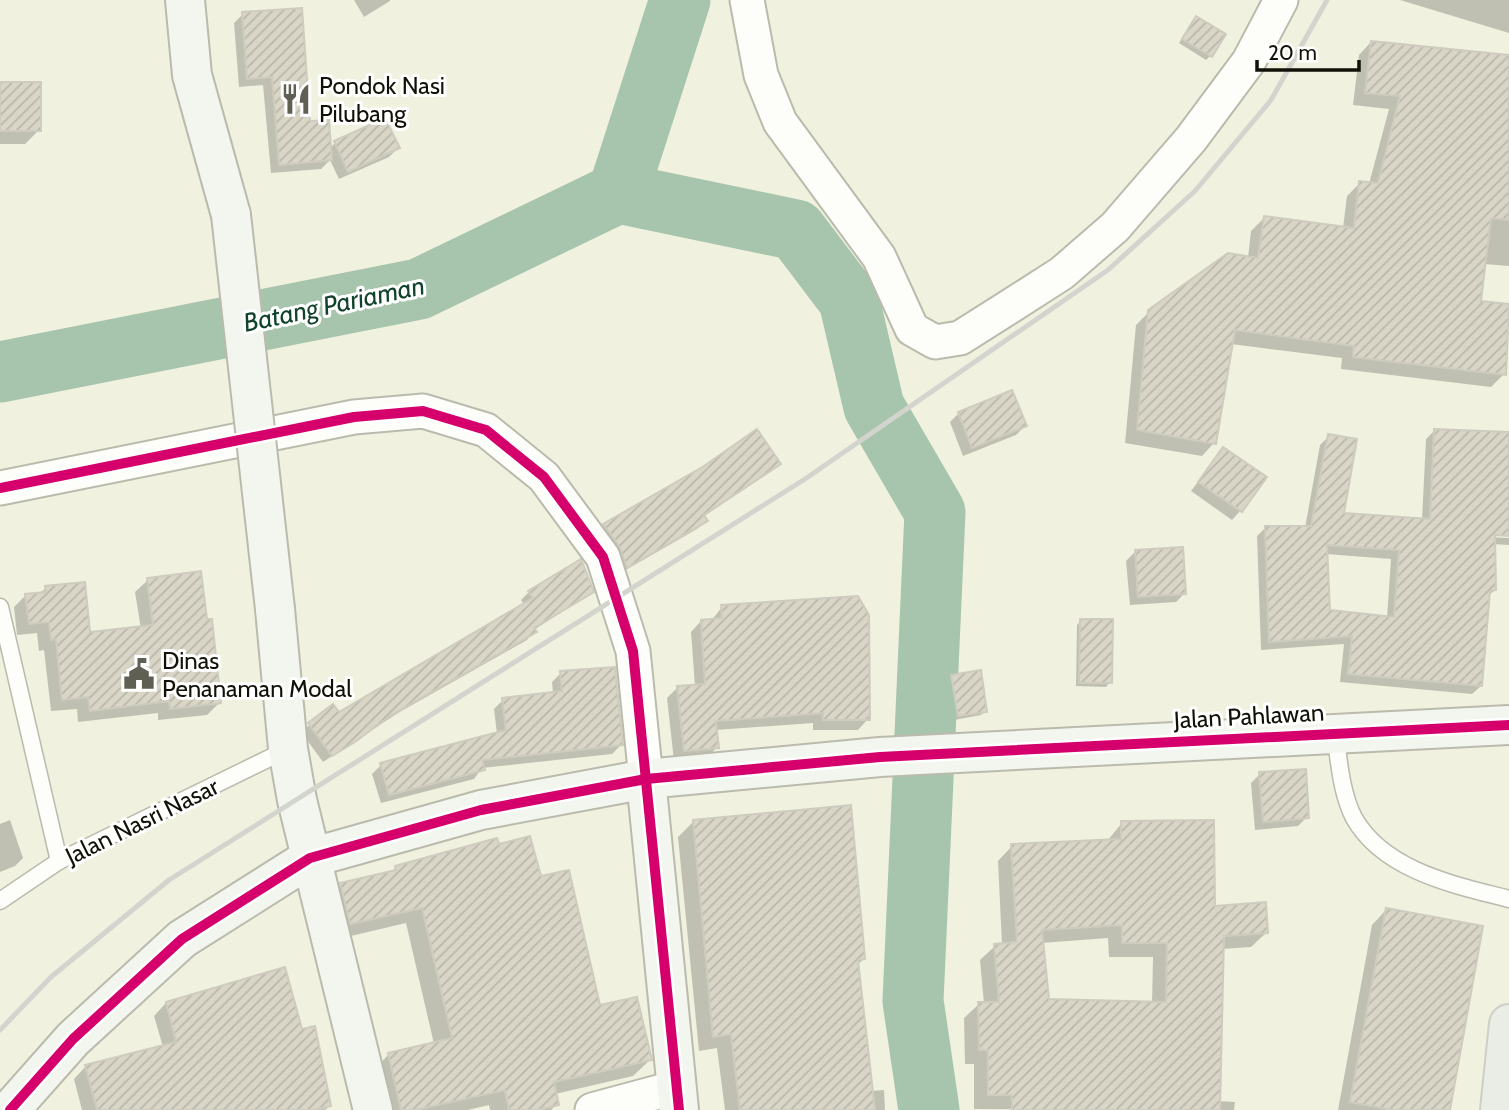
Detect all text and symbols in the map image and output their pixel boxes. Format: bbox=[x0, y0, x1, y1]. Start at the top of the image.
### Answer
scale bar bbox=[1257, 28, 1358, 72]
text: 20 m bbox=[1268, 40, 1317, 65]
place label: Pondok Nasi Pilubang bbox=[319, 71, 445, 128]
restaurant icon: Pondok Nasi Pilubang bbox=[279, 82, 313, 116]
water label: Batang Pariaman bbox=[240, 269, 428, 339]
place label: Dinas Penanaman Modal bbox=[162, 646, 352, 703]
public building icon: Dinas Penanaman Modal bbox=[122, 657, 156, 691]
street label: Jalan Pahlawan bbox=[1172, 698, 1325, 734]
street label: Jalan Nasri Nasar bbox=[60, 771, 224, 871]

